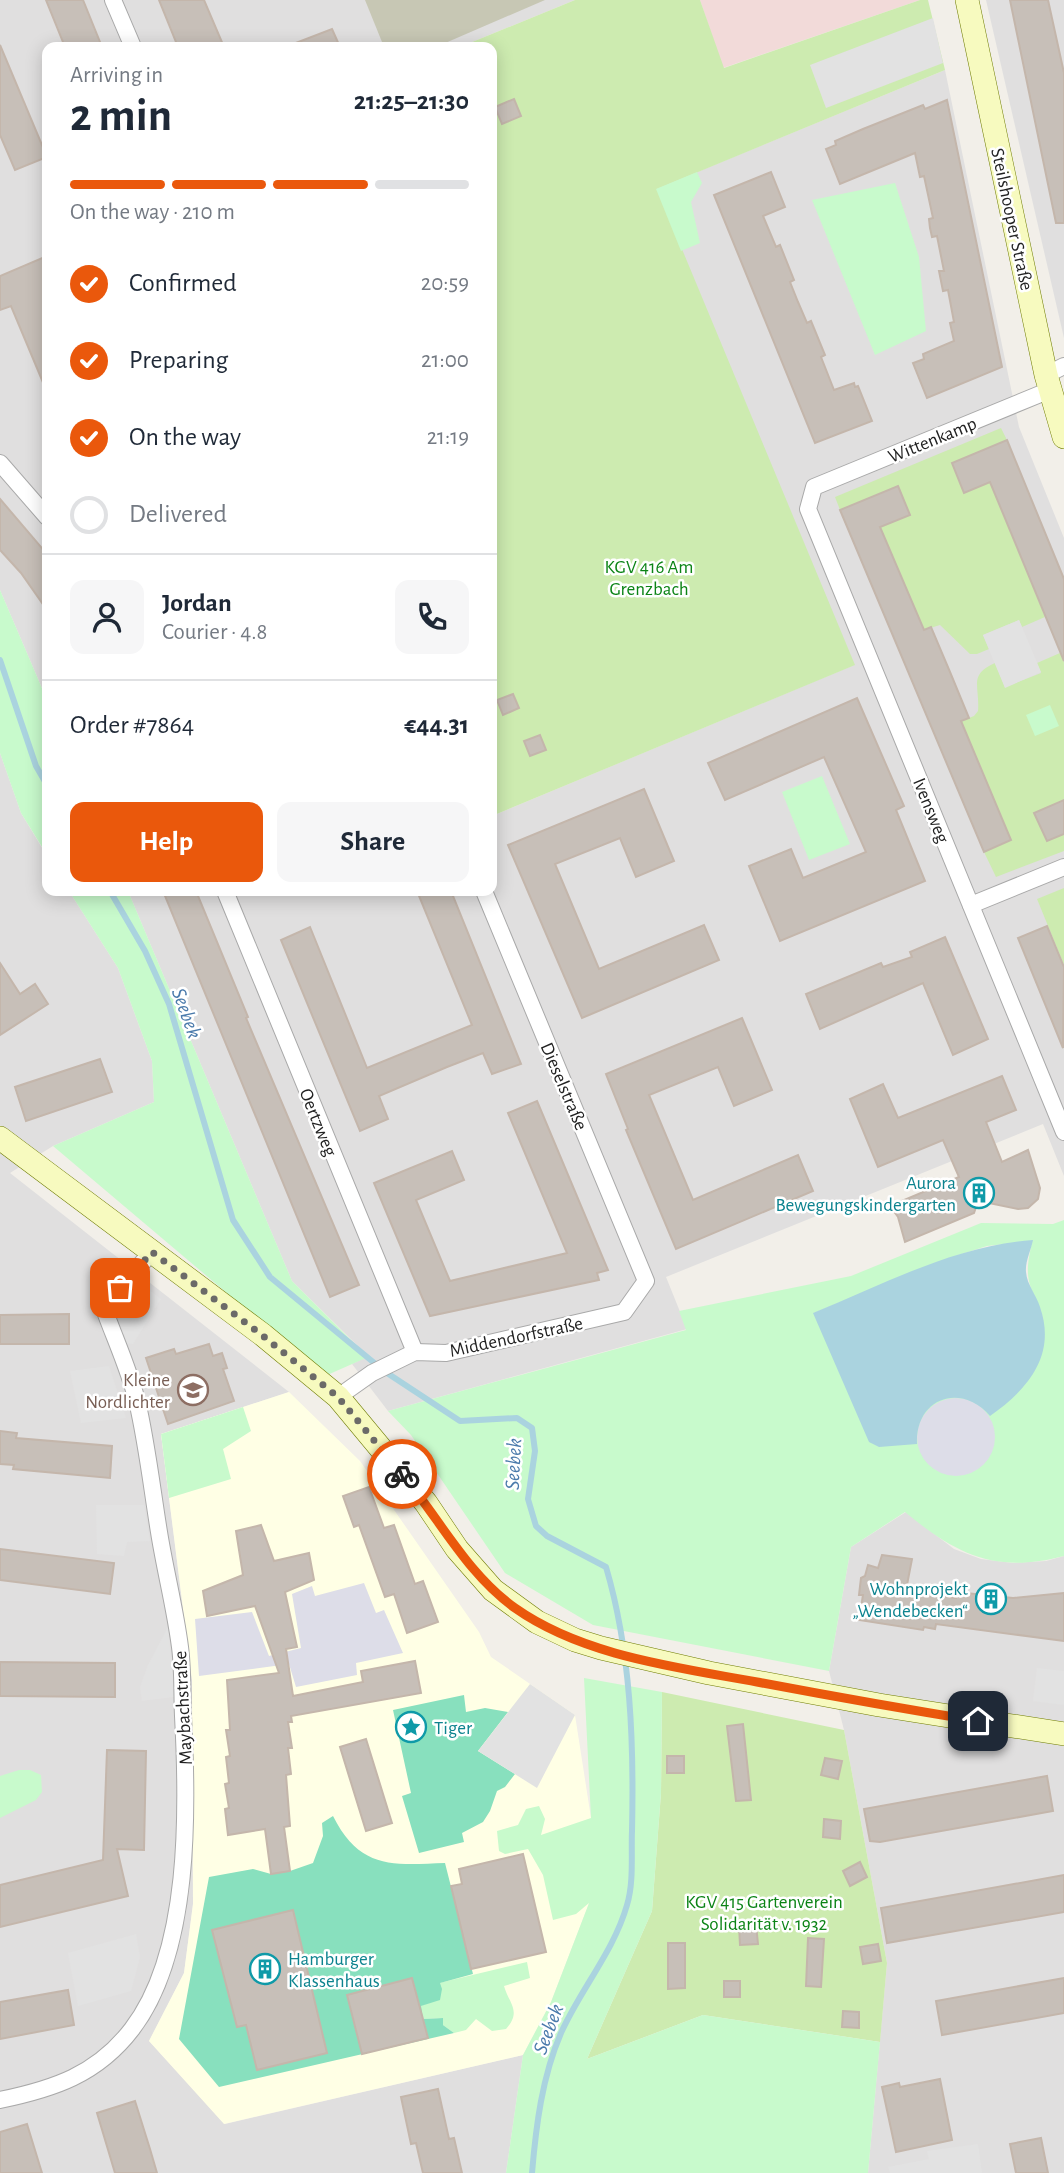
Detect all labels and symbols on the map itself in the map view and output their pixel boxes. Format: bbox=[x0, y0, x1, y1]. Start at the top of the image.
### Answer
street label: Steilshooper Straße bbox=[987, 146, 1036, 292]
street label: Wittenkamp bbox=[886, 414, 980, 467]
park label: KGV 416 Am Grenzbach bbox=[605, 558, 693, 599]
street label: Ivensweg bbox=[909, 775, 952, 846]
water label: Seebek bbox=[168, 985, 205, 1041]
street label: Dieselstraße bbox=[537, 1040, 591, 1133]
street label: Oertzweg bbox=[295, 1086, 340, 1160]
place label: Aurora Bewegungskindergarten bbox=[775, 1174, 956, 1215]
building icon: Aurora Bewegungskindergarten bbox=[962, 1176, 996, 1210]
pin bbox=[90, 1258, 150, 1318]
street label: Middendorfstraße bbox=[448, 1314, 585, 1361]
place label: Kleine Nordlichter bbox=[85, 1371, 170, 1412]
school or university icon: Kleine Nordlichter bbox=[176, 1373, 210, 1407]
water label: Seebek bbox=[502, 1437, 525, 1490]
courier bbox=[367, 1439, 437, 1509]
place label: Wohnprojekt „Wendebecken“ bbox=[852, 1580, 968, 1621]
building icon: Wohnprojekt „Wendebecken“ bbox=[974, 1582, 1008, 1616]
street label: Maybachstraße bbox=[171, 1650, 196, 1765]
pin bbox=[948, 1691, 1008, 1751]
place icon: Tiger bbox=[394, 1710, 428, 1744]
place label: Tiger bbox=[434, 1719, 472, 1738]
park label: KGV 415 Gartenverein Solidarität v. 1932 bbox=[685, 1893, 843, 1934]
place label: Hamburger Klassenhaus bbox=[288, 1950, 380, 1991]
building icon: Hamburger Klassenhaus bbox=[248, 1952, 282, 1986]
water label: Seebek bbox=[529, 2001, 568, 2057]

